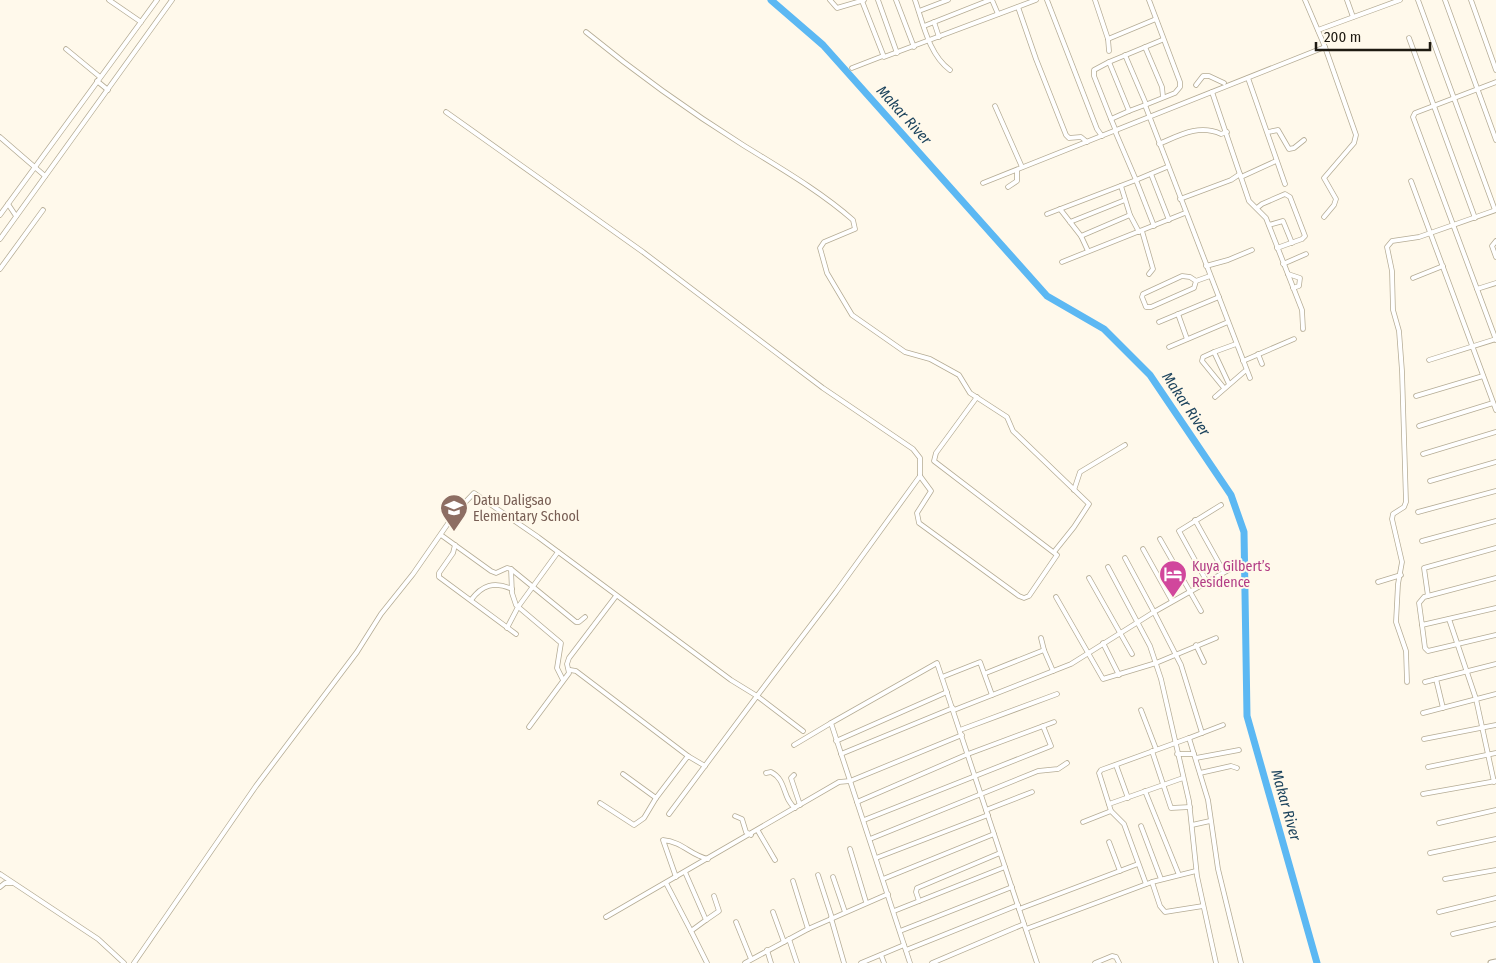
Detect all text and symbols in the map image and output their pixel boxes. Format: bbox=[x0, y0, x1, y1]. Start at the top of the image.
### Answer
scale bar bbox=[1316, 20, 1430, 52]
text: 200 m bbox=[1324, 28, 1361, 46]
water label: Makar River bbox=[873, 82, 936, 149]
water label: Makar River bbox=[1158, 369, 1214, 440]
place label: Datu Daligsao Elementary School bbox=[473, 492, 580, 525]
school or university icon: Datu Daligsao Elementary School bbox=[439, 493, 469, 532]
place label: Kuya Gilbert’s Residence bbox=[1192, 558, 1271, 591]
hotel icon: Kuya Gilbert’s Residence bbox=[1158, 559, 1188, 598]
water label: Makar River bbox=[1267, 767, 1305, 843]

